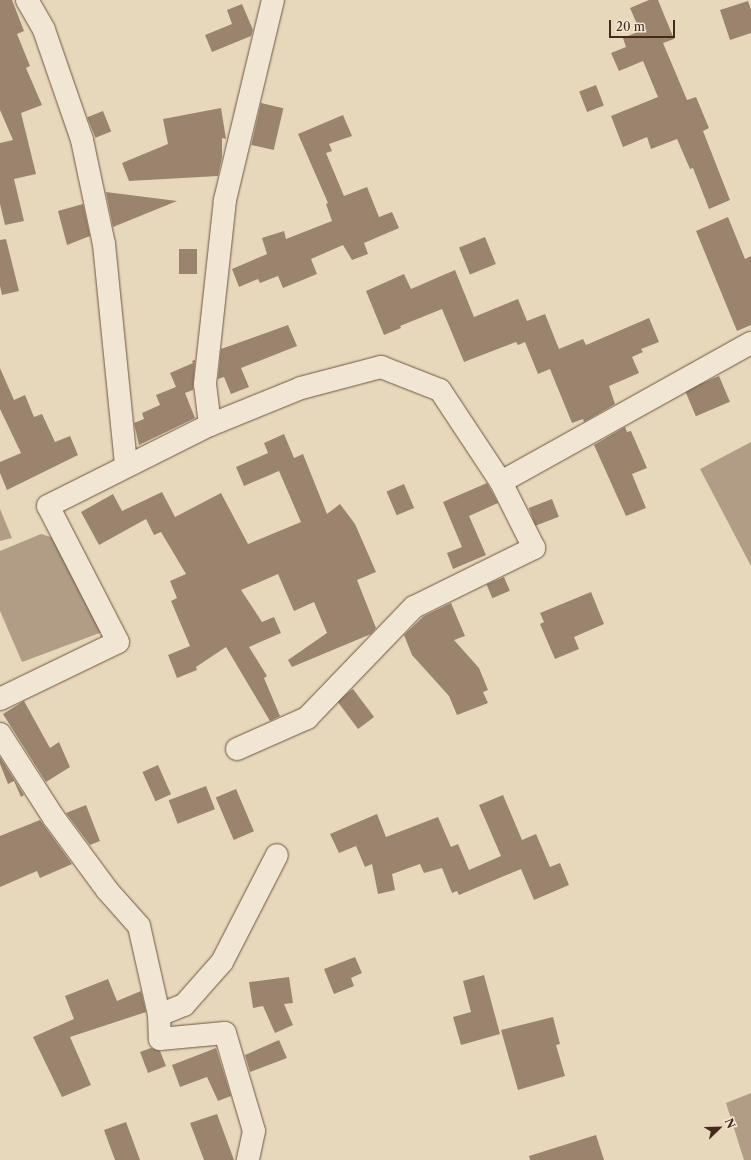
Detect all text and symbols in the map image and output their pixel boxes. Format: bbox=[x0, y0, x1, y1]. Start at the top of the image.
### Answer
scale bar bbox=[611, 12, 677, 38]
text: 20 m bbox=[616, 19, 645, 34]
north arrow bbox=[699, 1108, 739, 1148]
text: N bbox=[722, 1116, 738, 1130]

